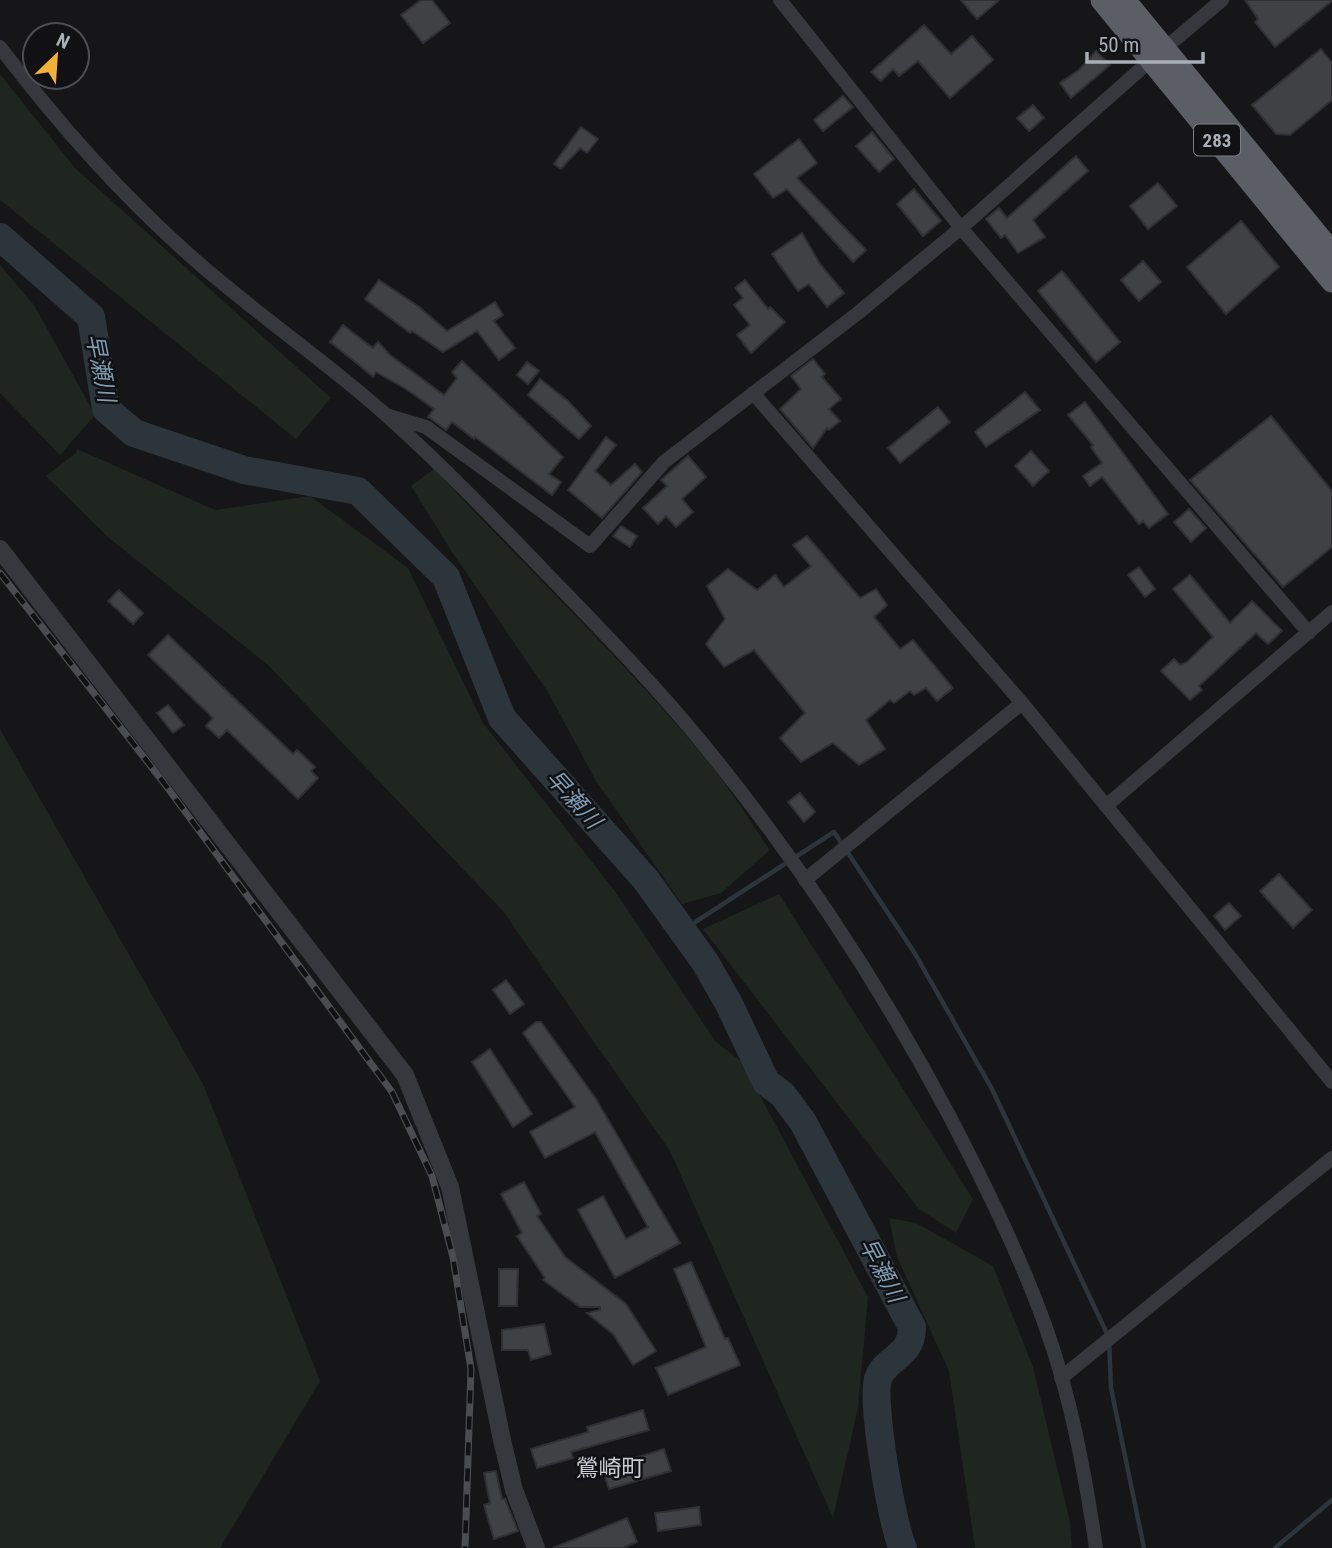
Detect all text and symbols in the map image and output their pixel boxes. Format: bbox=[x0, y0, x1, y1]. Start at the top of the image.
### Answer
north arrow bbox=[21, 21, 91, 91]
scale bar bbox=[1087, 21, 1202, 65]
text: N bbox=[53, 28, 73, 54]
text: 50 m bbox=[1098, 33, 1139, 57]
road number: 283 bbox=[1194, 124, 1240, 156]
water label: 早瀬川 bbox=[81, 332, 121, 407]
water label: 早瀬川 bbox=[541, 765, 609, 836]
water label: 早瀬川 bbox=[853, 1233, 911, 1310]
district label: 鶯崎町 bbox=[576, 1455, 645, 1482]

